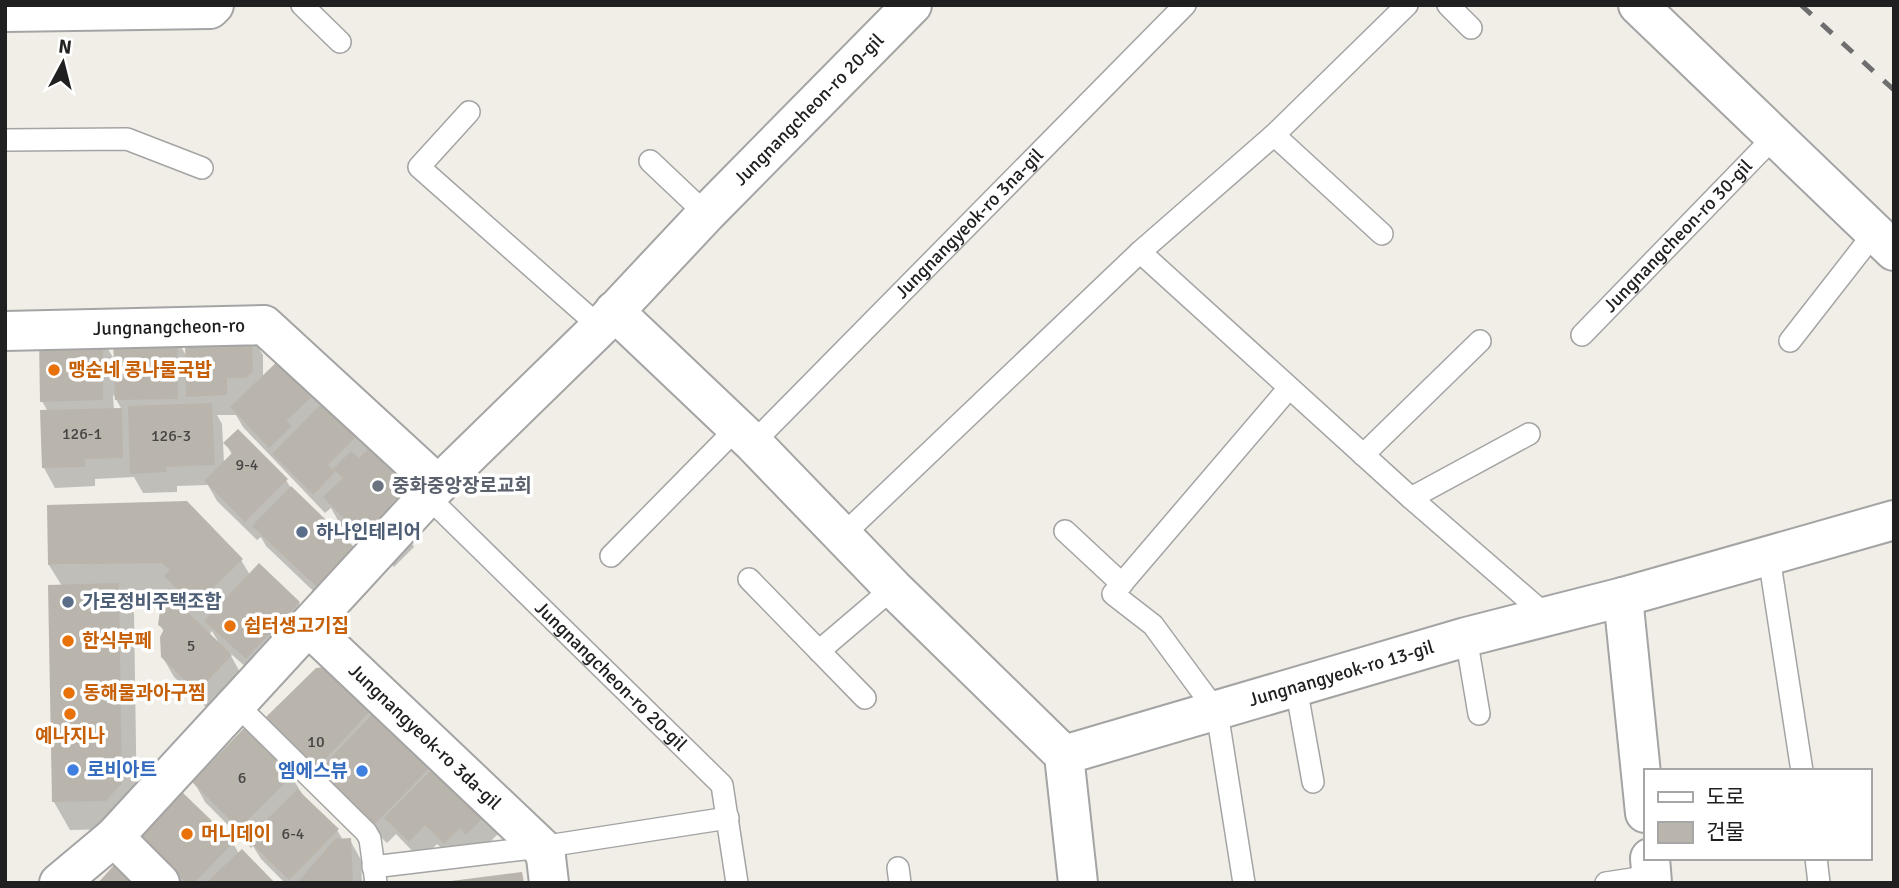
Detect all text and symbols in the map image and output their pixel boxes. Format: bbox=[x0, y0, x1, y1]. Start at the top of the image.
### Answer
north arrow bbox=[28, 28, 98, 98]
street label: Jungnangcheon-ro 20-gil bbox=[729, 28, 889, 191]
text: N bbox=[57, 34, 73, 60]
street label: Jungnangyeok-ro 3na-gil bbox=[890, 143, 1049, 304]
street label: Jungnangcheon-ro 30-gil bbox=[1598, 154, 1758, 318]
street label: Jungnangcheon-ro bbox=[93, 313, 245, 341]
place label: 맹순네 콩나물국밥 bbox=[68, 358, 212, 382]
marker: 맹순네 콩나물국밥 bbox=[46, 362, 62, 378]
house number: 126-1 bbox=[62, 424, 102, 444]
house number: 126-3 bbox=[151, 426, 191, 446]
house number: 9-4 bbox=[236, 455, 259, 475]
place label: 중화중앙장로교회 bbox=[392, 474, 532, 498]
marker: 중화중앙장로교회 bbox=[370, 478, 386, 494]
place label: 하나인테리어 bbox=[316, 520, 421, 544]
marker: 하나인테리어 bbox=[294, 524, 310, 540]
place label: 가로정비주택조합 bbox=[82, 590, 222, 614]
marker: 가로정비주택조합 bbox=[60, 594, 76, 610]
street label: Jungnangcheon-ro 20-gil bbox=[530, 596, 692, 756]
place label: 쉽터생고기집 bbox=[244, 614, 349, 638]
marker: 쉽터생고기집 bbox=[222, 618, 238, 634]
place label: 한식부페 bbox=[82, 629, 152, 653]
marker: 한식부페 bbox=[60, 633, 76, 649]
street label: Jungnangyeok-ro 13-gil bbox=[1246, 635, 1437, 712]
house number: 5 bbox=[187, 636, 195, 656]
street label: Jungnangyeok-ro 3da-gil bbox=[343, 659, 506, 815]
place label: 동해물과아구찜 bbox=[83, 681, 205, 705]
marker: 동해물과아구찜 bbox=[61, 685, 77, 701]
marker: 예나지나 bbox=[62, 706, 78, 722]
place label: 예나지나 bbox=[35, 724, 105, 748]
house number: 10 bbox=[307, 732, 325, 752]
place label: 로비아트 bbox=[87, 758, 157, 782]
place label: 엠에스뷰 bbox=[278, 759, 348, 783]
marker: 로비아트 bbox=[65, 762, 81, 778]
marker: 엠에스뷰 bbox=[354, 763, 370, 779]
house number: 6 bbox=[238, 768, 246, 788]
legend bbox=[1644, 769, 1871, 860]
text: 도로 bbox=[1706, 784, 1745, 810]
text: 건물 bbox=[1706, 819, 1745, 845]
place label: 머니데이 bbox=[201, 822, 271, 846]
house number: 6-4 bbox=[282, 824, 305, 844]
marker: 머니데이 bbox=[179, 826, 195, 842]

